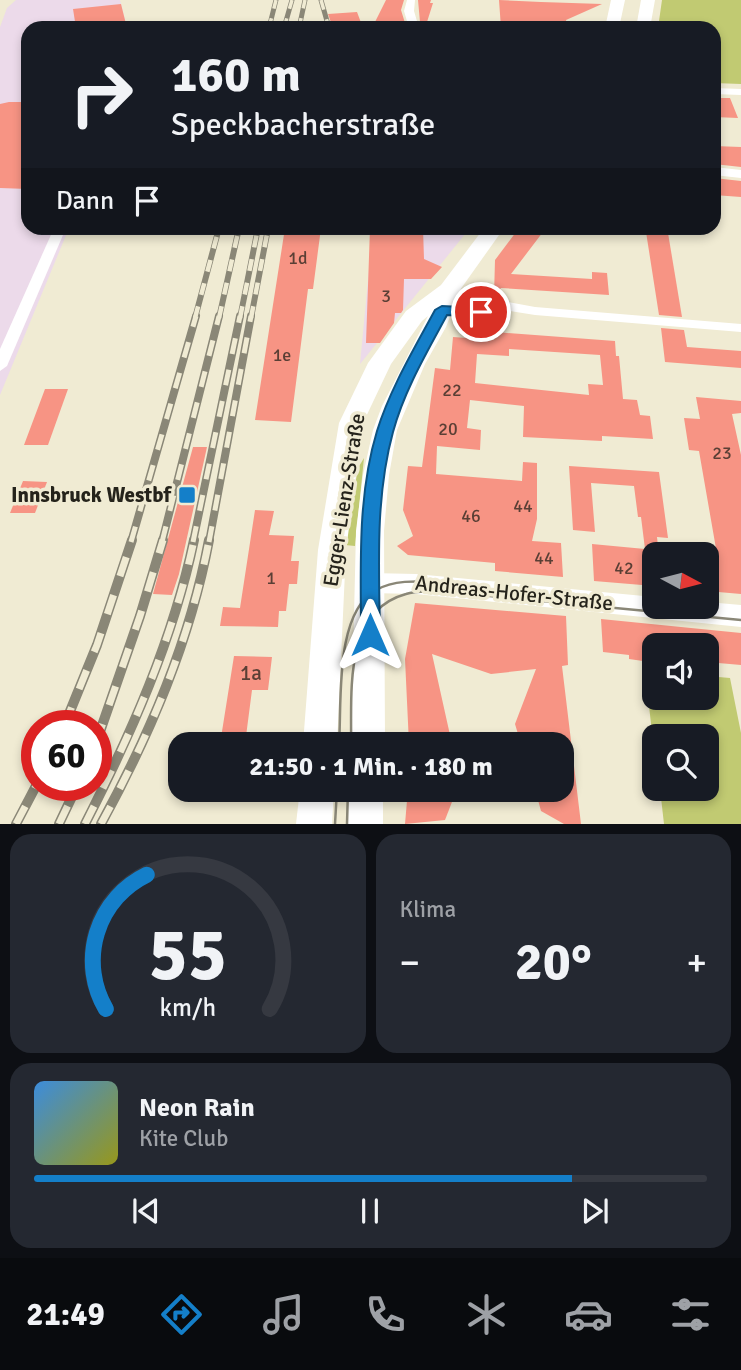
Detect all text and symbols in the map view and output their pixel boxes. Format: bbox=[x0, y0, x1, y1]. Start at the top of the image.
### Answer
text: 160 m bbox=[171, 45, 301, 105]
icon: right bbox=[56, 49, 147, 140]
text: Speckbacherstraße bbox=[171, 105, 435, 144]
icon: arrive bbox=[128, 182, 166, 220]
text: Dann bbox=[56, 185, 114, 217]
house number: 1d bbox=[288, 247, 308, 269]
pin bbox=[451, 282, 511, 342]
house number: 3 bbox=[381, 285, 391, 307]
icon: arrive bbox=[462, 293, 500, 331]
house number: 1e bbox=[273, 344, 291, 366]
house number: 22 bbox=[442, 379, 462, 401]
street label: Egger-Lienz-Straße bbox=[317, 412, 371, 588]
house number: 20 bbox=[438, 418, 458, 440]
house number: 23 bbox=[712, 442, 732, 464]
place label: Innsbruck Westbf bbox=[11, 482, 172, 508]
marker: Innsbruck Westbf bbox=[177, 485, 197, 505]
house number: 44 bbox=[513, 495, 533, 517]
house number: 46 bbox=[461, 505, 481, 527]
north arrow bbox=[642, 542, 719, 620]
map controls bbox=[642, 542, 719, 801]
house number: 44 bbox=[534, 547, 554, 569]
house number: 42 bbox=[614, 557, 634, 579]
house number: 1 bbox=[266, 567, 276, 589]
street label: Andreas-Hofer-Straße bbox=[414, 570, 614, 616]
position arrow bbox=[333, 598, 407, 672]
button: sound bbox=[642, 633, 719, 710]
house number: 1a bbox=[240, 660, 262, 686]
speed limit sign: 60 bbox=[21, 710, 112, 801]
button: search bbox=[642, 724, 719, 801]
text: 21:50 · 1 Min. · 180 m bbox=[249, 751, 493, 783]
text: Klima bbox=[400, 895, 456, 924]
text: 55 bbox=[148, 912, 227, 1001]
text: 20° bbox=[515, 930, 592, 994]
text: − bbox=[400, 939, 420, 986]
text: + bbox=[686, 939, 707, 986]
text: km/h bbox=[159, 992, 216, 1023]
text: Neon Rain bbox=[139, 1092, 255, 1124]
text: Kite Club bbox=[139, 1124, 228, 1153]
icon: previous bbox=[127, 1192, 165, 1230]
icon: pause bbox=[351, 1192, 389, 1230]
icon: next bbox=[576, 1192, 614, 1230]
icon: directions bbox=[157, 1290, 206, 1339]
icon: music bbox=[259, 1290, 308, 1339]
icon: phone bbox=[361, 1290, 410, 1339]
icon: climate bbox=[462, 1290, 511, 1339]
icon: car bbox=[564, 1290, 613, 1339]
icon: filters bbox=[666, 1290, 715, 1339]
text: 21:49 bbox=[26, 1295, 105, 1334]

